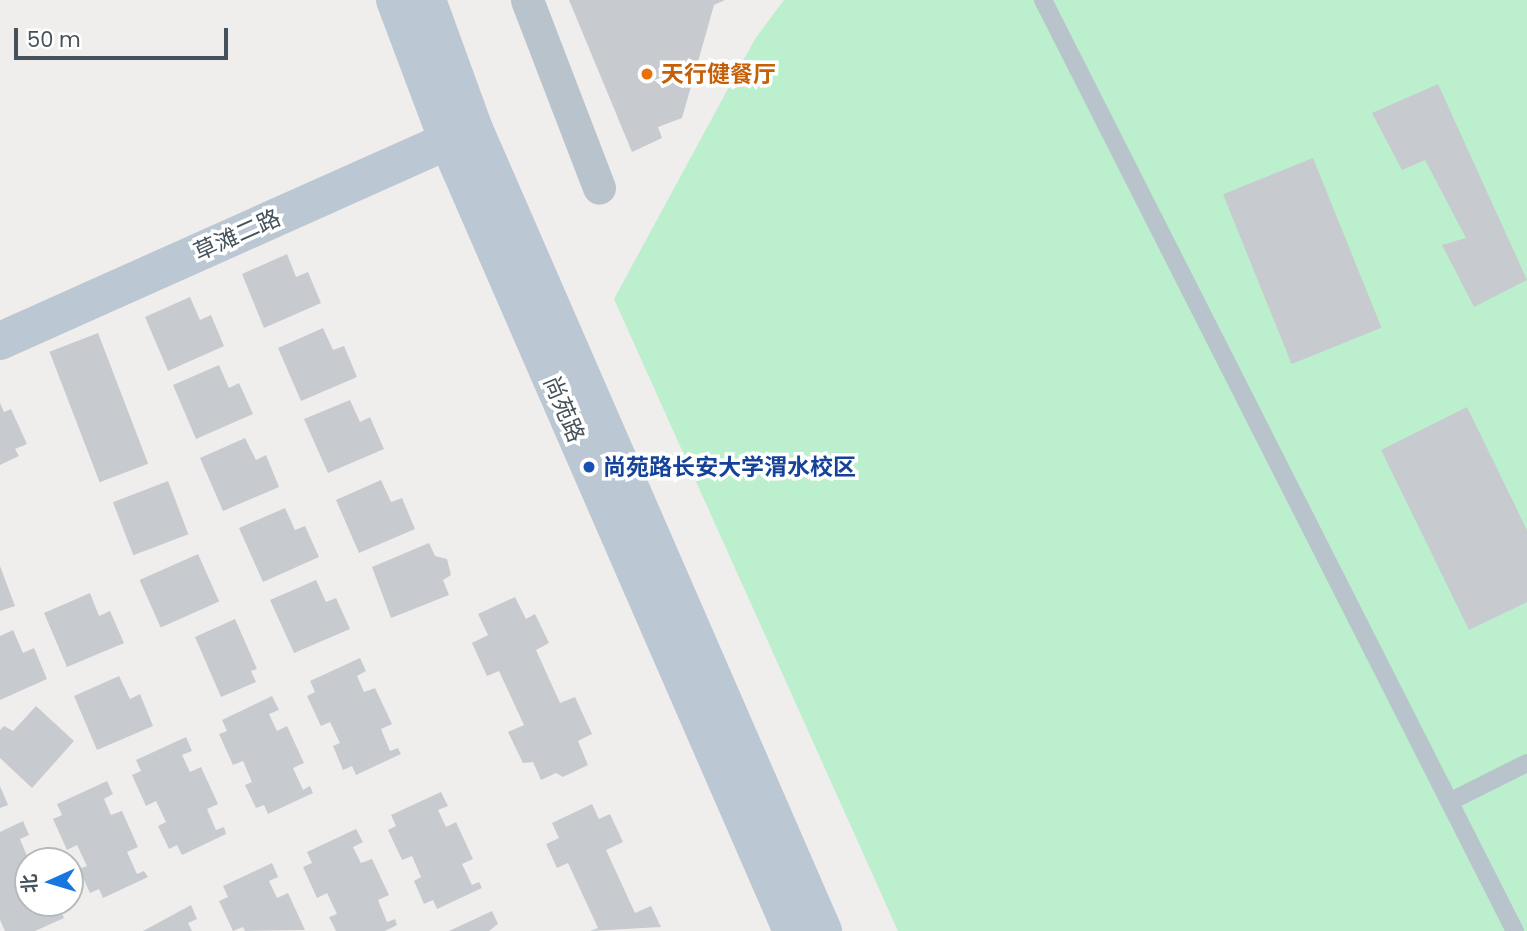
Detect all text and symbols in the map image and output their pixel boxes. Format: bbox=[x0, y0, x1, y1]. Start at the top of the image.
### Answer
scale bar bbox=[18, 14, 231, 58]
text: 50 m bbox=[27, 25, 81, 54]
place label: 天行健餐厅 bbox=[661, 60, 776, 88]
marker: 天行健餐厅 bbox=[639, 66, 655, 82]
street label: 草滩二路 bbox=[189, 204, 285, 266]
street label: 尚苑路 bbox=[538, 372, 590, 446]
place label: 尚苑路长安大学渭水校区 bbox=[603, 453, 856, 481]
marker: 尚苑路长安大学渭水校区 bbox=[581, 459, 597, 475]
north arrow bbox=[14, 847, 84, 917]
text: 北 bbox=[15, 873, 44, 894]

